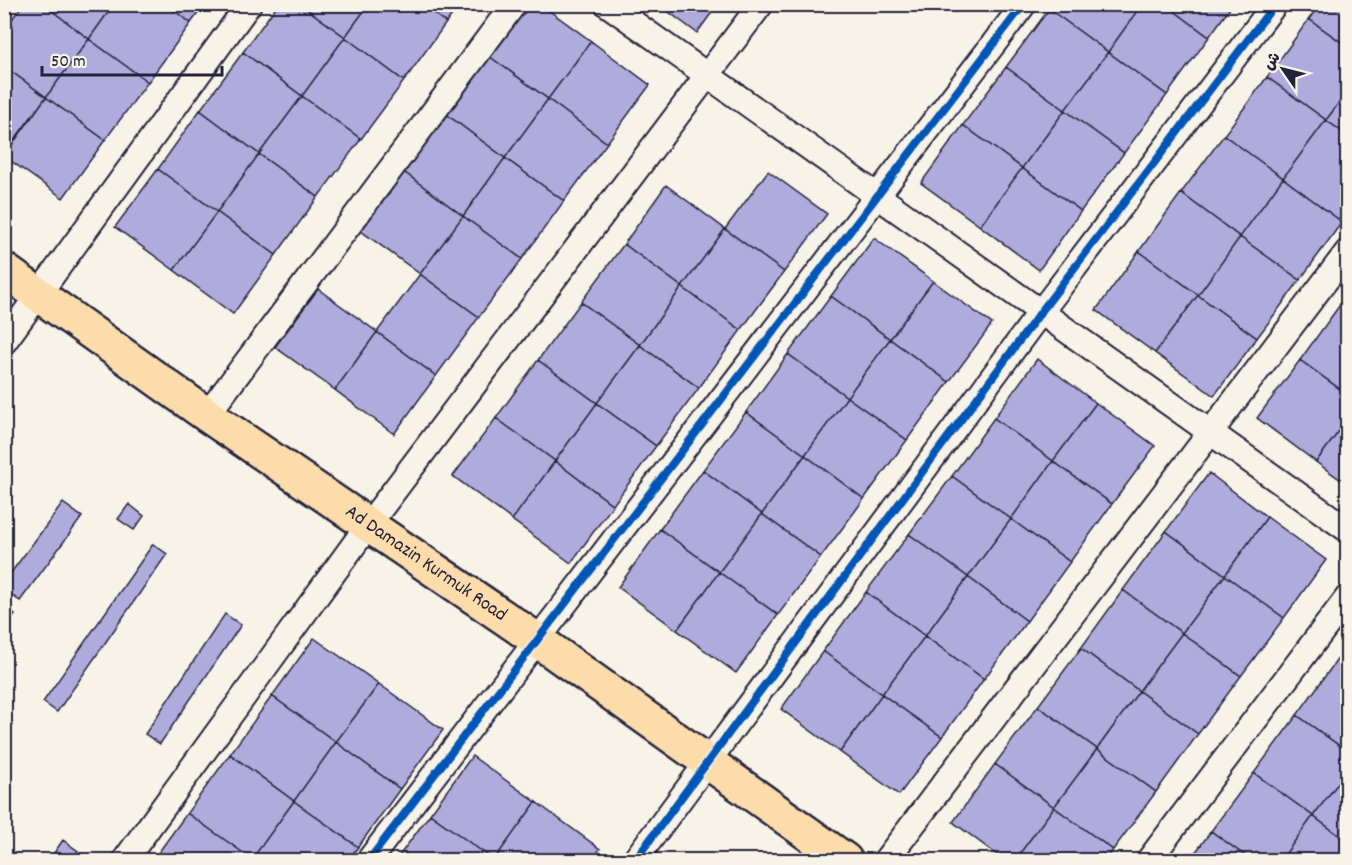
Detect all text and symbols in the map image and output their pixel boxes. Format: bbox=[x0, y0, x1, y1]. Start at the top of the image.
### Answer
scale bar bbox=[42, 39, 222, 77]
north arrow bbox=[1253, 39, 1313, 99]
text: ش bbox=[1258, 48, 1287, 76]
text: 50 m bbox=[51, 50, 86, 75]
street label: Ad Damazin Kurmuk Road bbox=[339, 499, 512, 629]

